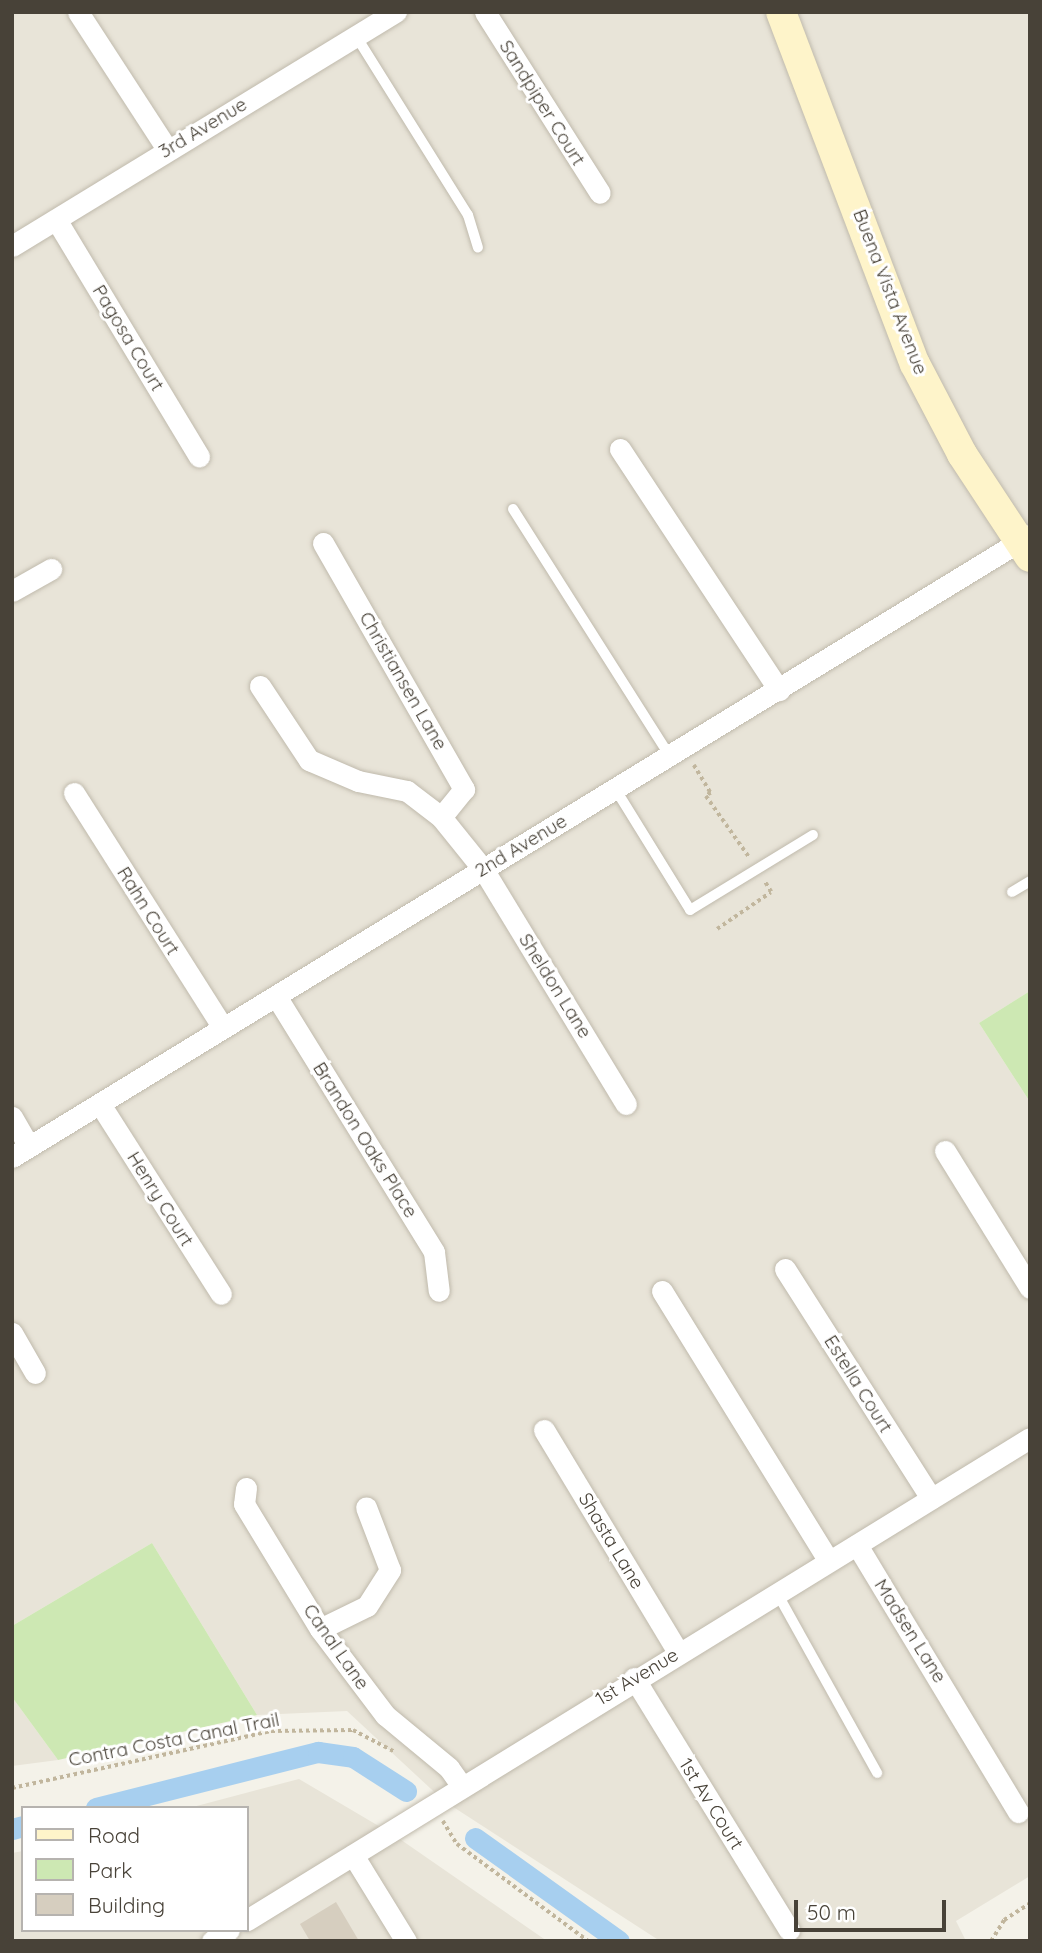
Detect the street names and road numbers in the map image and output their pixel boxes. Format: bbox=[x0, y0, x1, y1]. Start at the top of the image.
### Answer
street label: Sandpiper Court bbox=[494, 36, 590, 170]
street label: 3rd Avenue bbox=[155, 93, 251, 163]
street label: Buena Vista Avenue bbox=[848, 206, 932, 378]
street label: Pagosa Court bbox=[87, 281, 169, 395]
street label: Christiansen Lane bbox=[354, 608, 452, 754]
street label: 2nd Avenue bbox=[471, 810, 571, 882]
street label: Rahn Court bbox=[112, 863, 184, 959]
street label: Sheldon Lane bbox=[514, 930, 596, 1042]
street label: Brandon Oaks Place bbox=[308, 1058, 422, 1222]
street label: Henry Court bbox=[122, 1148, 198, 1250]
street label: Estella Court bbox=[819, 1331, 897, 1437]
street label: Shasta Lane bbox=[573, 1489, 649, 1593]
street label: Madsen Lane bbox=[869, 1575, 951, 1687]
street label: Canal Lane bbox=[298, 1600, 374, 1694]
street label: 1st Avenue bbox=[591, 1643, 683, 1711]
street label: Contra Costa Canal Trail bbox=[67, 1708, 281, 1772]
street label: 1st Av Court bbox=[674, 1754, 748, 1854]

